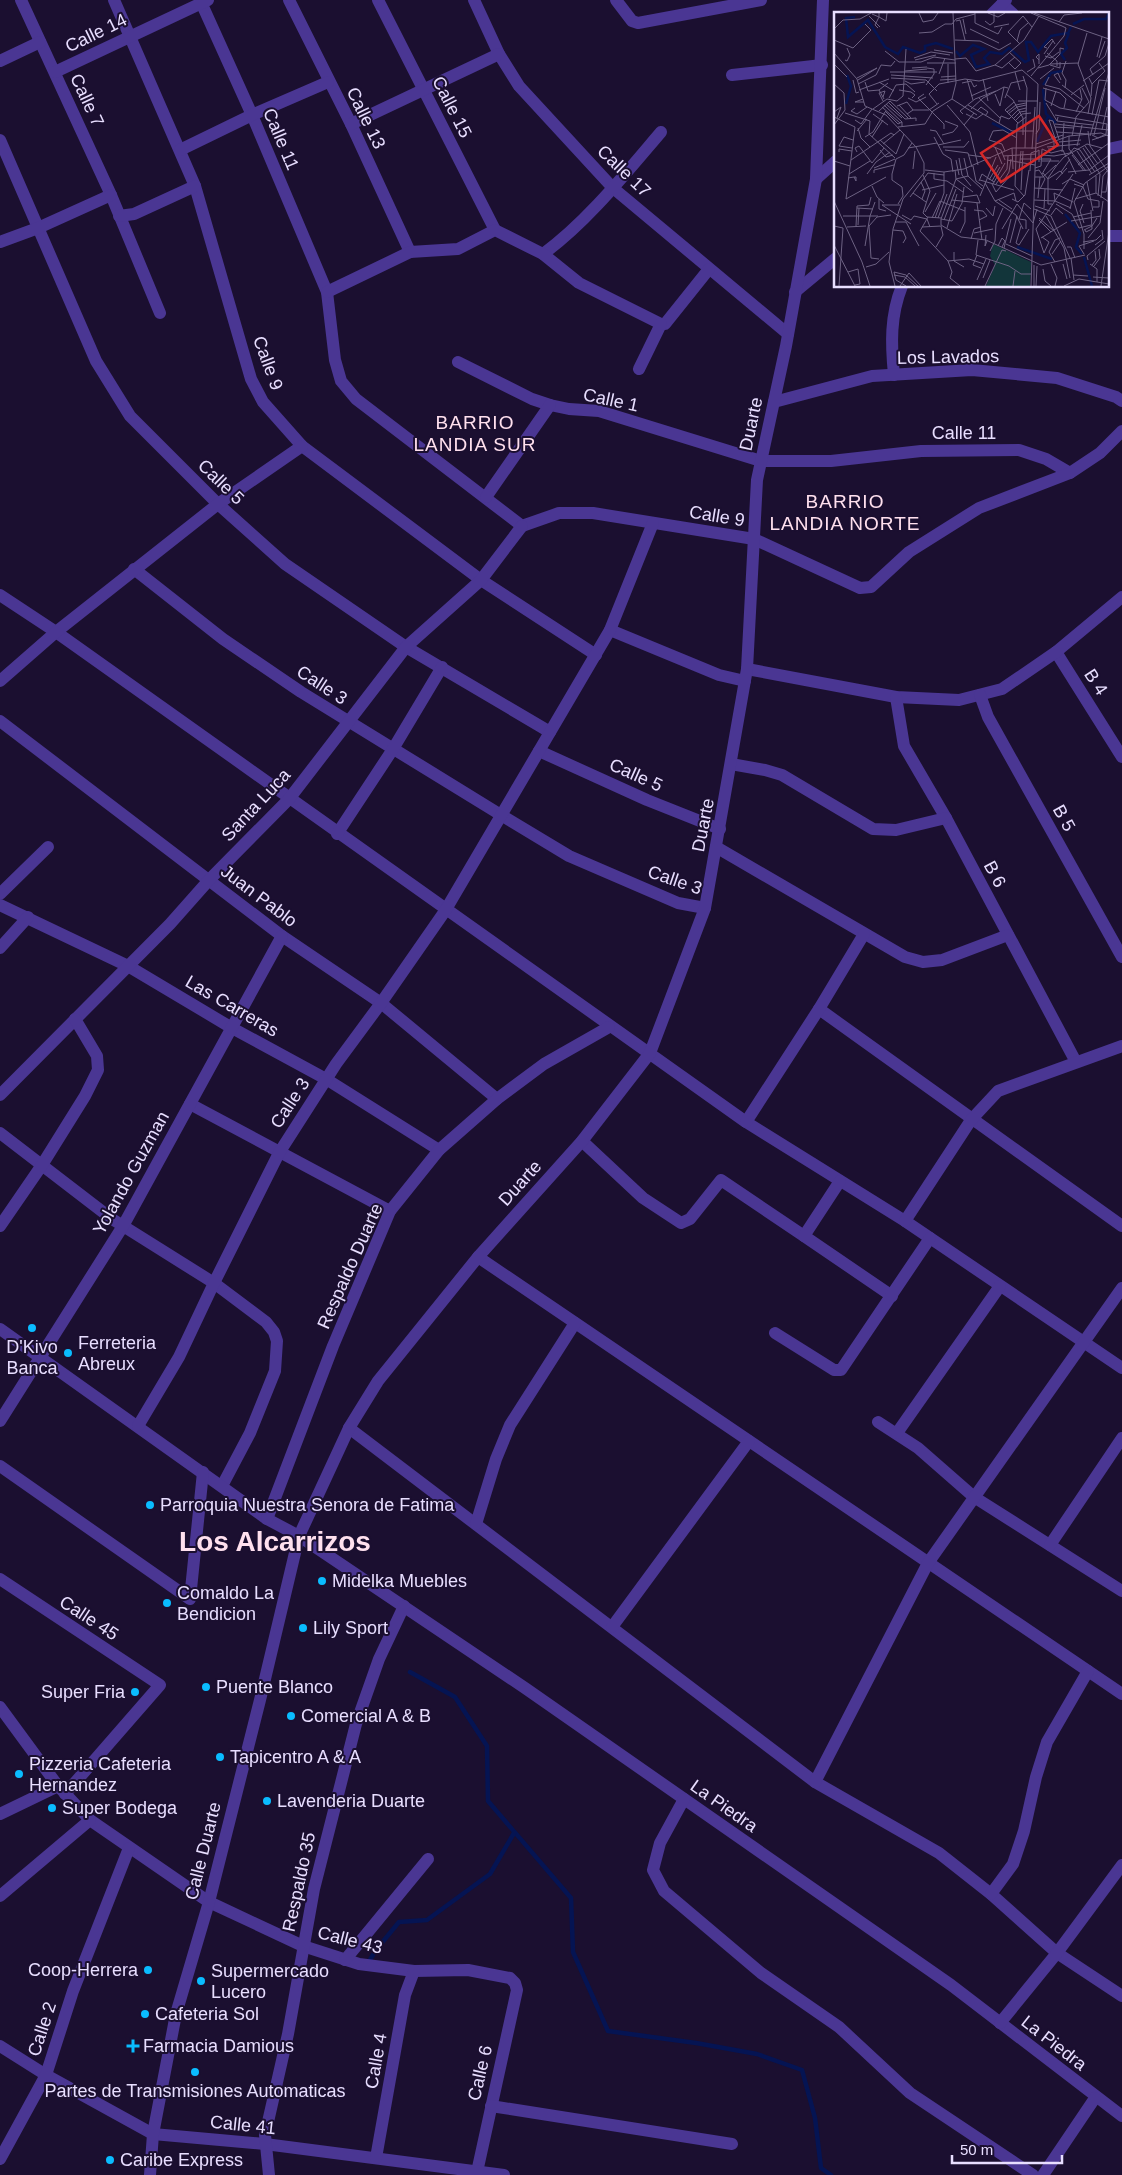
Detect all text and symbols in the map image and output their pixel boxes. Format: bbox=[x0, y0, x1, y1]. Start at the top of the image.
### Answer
street label: Calle 14 bbox=[62, 10, 130, 56]
inset map bbox=[834, 12, 1110, 288]
street label: Calle 7 bbox=[66, 70, 108, 130]
street label: Calle 15 bbox=[428, 73, 476, 141]
street label: Calle 13 bbox=[343, 84, 389, 152]
street label: Calle 11 bbox=[259, 105, 303, 173]
street label: Calle 17 bbox=[593, 141, 655, 201]
street label: Calle 9 bbox=[249, 333, 287, 393]
street label: Los Lavados bbox=[897, 346, 999, 368]
street label: Calle 1 bbox=[582, 384, 640, 416]
street label: Duarte bbox=[736, 395, 766, 453]
district label: BARRIO LANDIA SUR bbox=[414, 412, 536, 455]
street label: Calle 11 bbox=[932, 423, 996, 443]
street label: Calle 5 bbox=[194, 455, 248, 509]
district label: BARRIO LANDIA NORTE bbox=[769, 491, 921, 534]
street label: Calle 9 bbox=[688, 502, 746, 530]
street label: Calle 3 bbox=[293, 661, 351, 709]
street label: B 4 bbox=[1080, 665, 1112, 699]
street label: Calle 5 bbox=[606, 754, 666, 796]
street label: Santa Luca bbox=[218, 764, 295, 845]
street label: Duarte bbox=[688, 797, 718, 853]
street label: B 5 bbox=[1049, 801, 1079, 835]
street label: B 6 bbox=[980, 857, 1010, 891]
street label: Juan Pablo bbox=[217, 861, 301, 931]
street label: Calle 3 bbox=[645, 861, 705, 899]
street label: Las Carreras bbox=[182, 971, 282, 1041]
street label: Calle 3 bbox=[266, 1074, 314, 1132]
street label: Yolando Guzman bbox=[89, 1108, 173, 1238]
street label: Duarte bbox=[494, 1156, 546, 1210]
street label: Respaldo Duarte bbox=[313, 1200, 387, 1332]
marker: D'Kivo Banca bbox=[26, 1322, 38, 1334]
place label: Ferreteria Abreux bbox=[78, 1333, 157, 1374]
place label: D'Kivo Banca bbox=[6, 1337, 59, 1378]
marker: Ferreteria Abreux bbox=[62, 1347, 74, 1359]
place label: Parroquia Nuestra Senora de Fatima bbox=[160, 1495, 455, 1515]
marker: Parroquia Nuestra Senora de Fatima bbox=[144, 1499, 156, 1511]
district label: Los Alcarrizos bbox=[179, 1526, 371, 1557]
place label: Midelka Muebles bbox=[332, 1571, 467, 1591]
marker: Midelka Muebles bbox=[316, 1575, 328, 1587]
place label: Comaldo La Bendicion bbox=[177, 1583, 275, 1624]
street label: Calle 45 bbox=[56, 1592, 122, 1644]
marker: Comaldo La Bendicion bbox=[161, 1597, 173, 1609]
place label: Lily Sport bbox=[313, 1618, 388, 1638]
marker: Lily Sport bbox=[297, 1622, 309, 1634]
place label: Puente Blanco bbox=[216, 1677, 333, 1697]
marker: Puente Blanco bbox=[200, 1681, 212, 1693]
place label: Super Fria bbox=[41, 1682, 126, 1702]
marker: Super Fria bbox=[129, 1686, 141, 1698]
place label: Comercial A & B bbox=[301, 1706, 431, 1726]
marker: Comercial A & B bbox=[285, 1710, 297, 1722]
place label: Tapicentro A & A bbox=[230, 1747, 361, 1767]
marker: Tapicentro A & A bbox=[214, 1751, 226, 1763]
place label: Pizzeria Cafeteria Hernandez bbox=[29, 1754, 172, 1795]
marker: Pizzeria Cafeteria Hernandez bbox=[13, 1768, 25, 1780]
street label: La Piedra bbox=[687, 1776, 762, 1837]
place label: Lavenderia Duarte bbox=[277, 1791, 425, 1811]
marker: Lavenderia Duarte bbox=[261, 1795, 273, 1807]
place label: Super Bodega bbox=[62, 1798, 178, 1818]
street label: Calle Duarte bbox=[181, 1800, 225, 1902]
marker: Super Bodega bbox=[46, 1802, 58, 1814]
street label: Respaldo 35 bbox=[279, 1830, 319, 1934]
street label: Calle 43 bbox=[316, 1922, 384, 1958]
place label: Coop-Herrera bbox=[28, 1960, 139, 1980]
place label: Supermercado Lucero bbox=[211, 1961, 329, 2002]
marker: Coop-Herrera bbox=[142, 1964, 154, 1976]
marker: Supermercado Lucero bbox=[195, 1975, 207, 1987]
street label: Calle 2 bbox=[24, 1999, 60, 2059]
place label: Cafeteria Sol bbox=[155, 2004, 259, 2024]
marker: Cafeteria Sol bbox=[139, 2008, 151, 2020]
street label: La Piedra bbox=[1017, 2011, 1091, 2075]
street label: Calle 4 bbox=[361, 2032, 391, 2090]
place label: Farmacia Damious bbox=[143, 2036, 294, 2056]
marker: Farmacia Damious bbox=[127, 2040, 139, 2052]
street label: Calle 6 bbox=[464, 2043, 496, 2103]
marker: Partes de Transmisiones Automaticas bbox=[189, 2066, 201, 2078]
place label: Partes de Transmisiones Automaticas bbox=[44, 2081, 346, 2101]
street label: Calle 41 bbox=[209, 2112, 277, 2138]
scale bar bbox=[952, 2132, 1062, 2164]
text: 50 m bbox=[960, 2141, 993, 2158]
place label: Caribe Express bbox=[120, 2150, 243, 2170]
marker: Caribe Express bbox=[104, 2154, 116, 2166]

